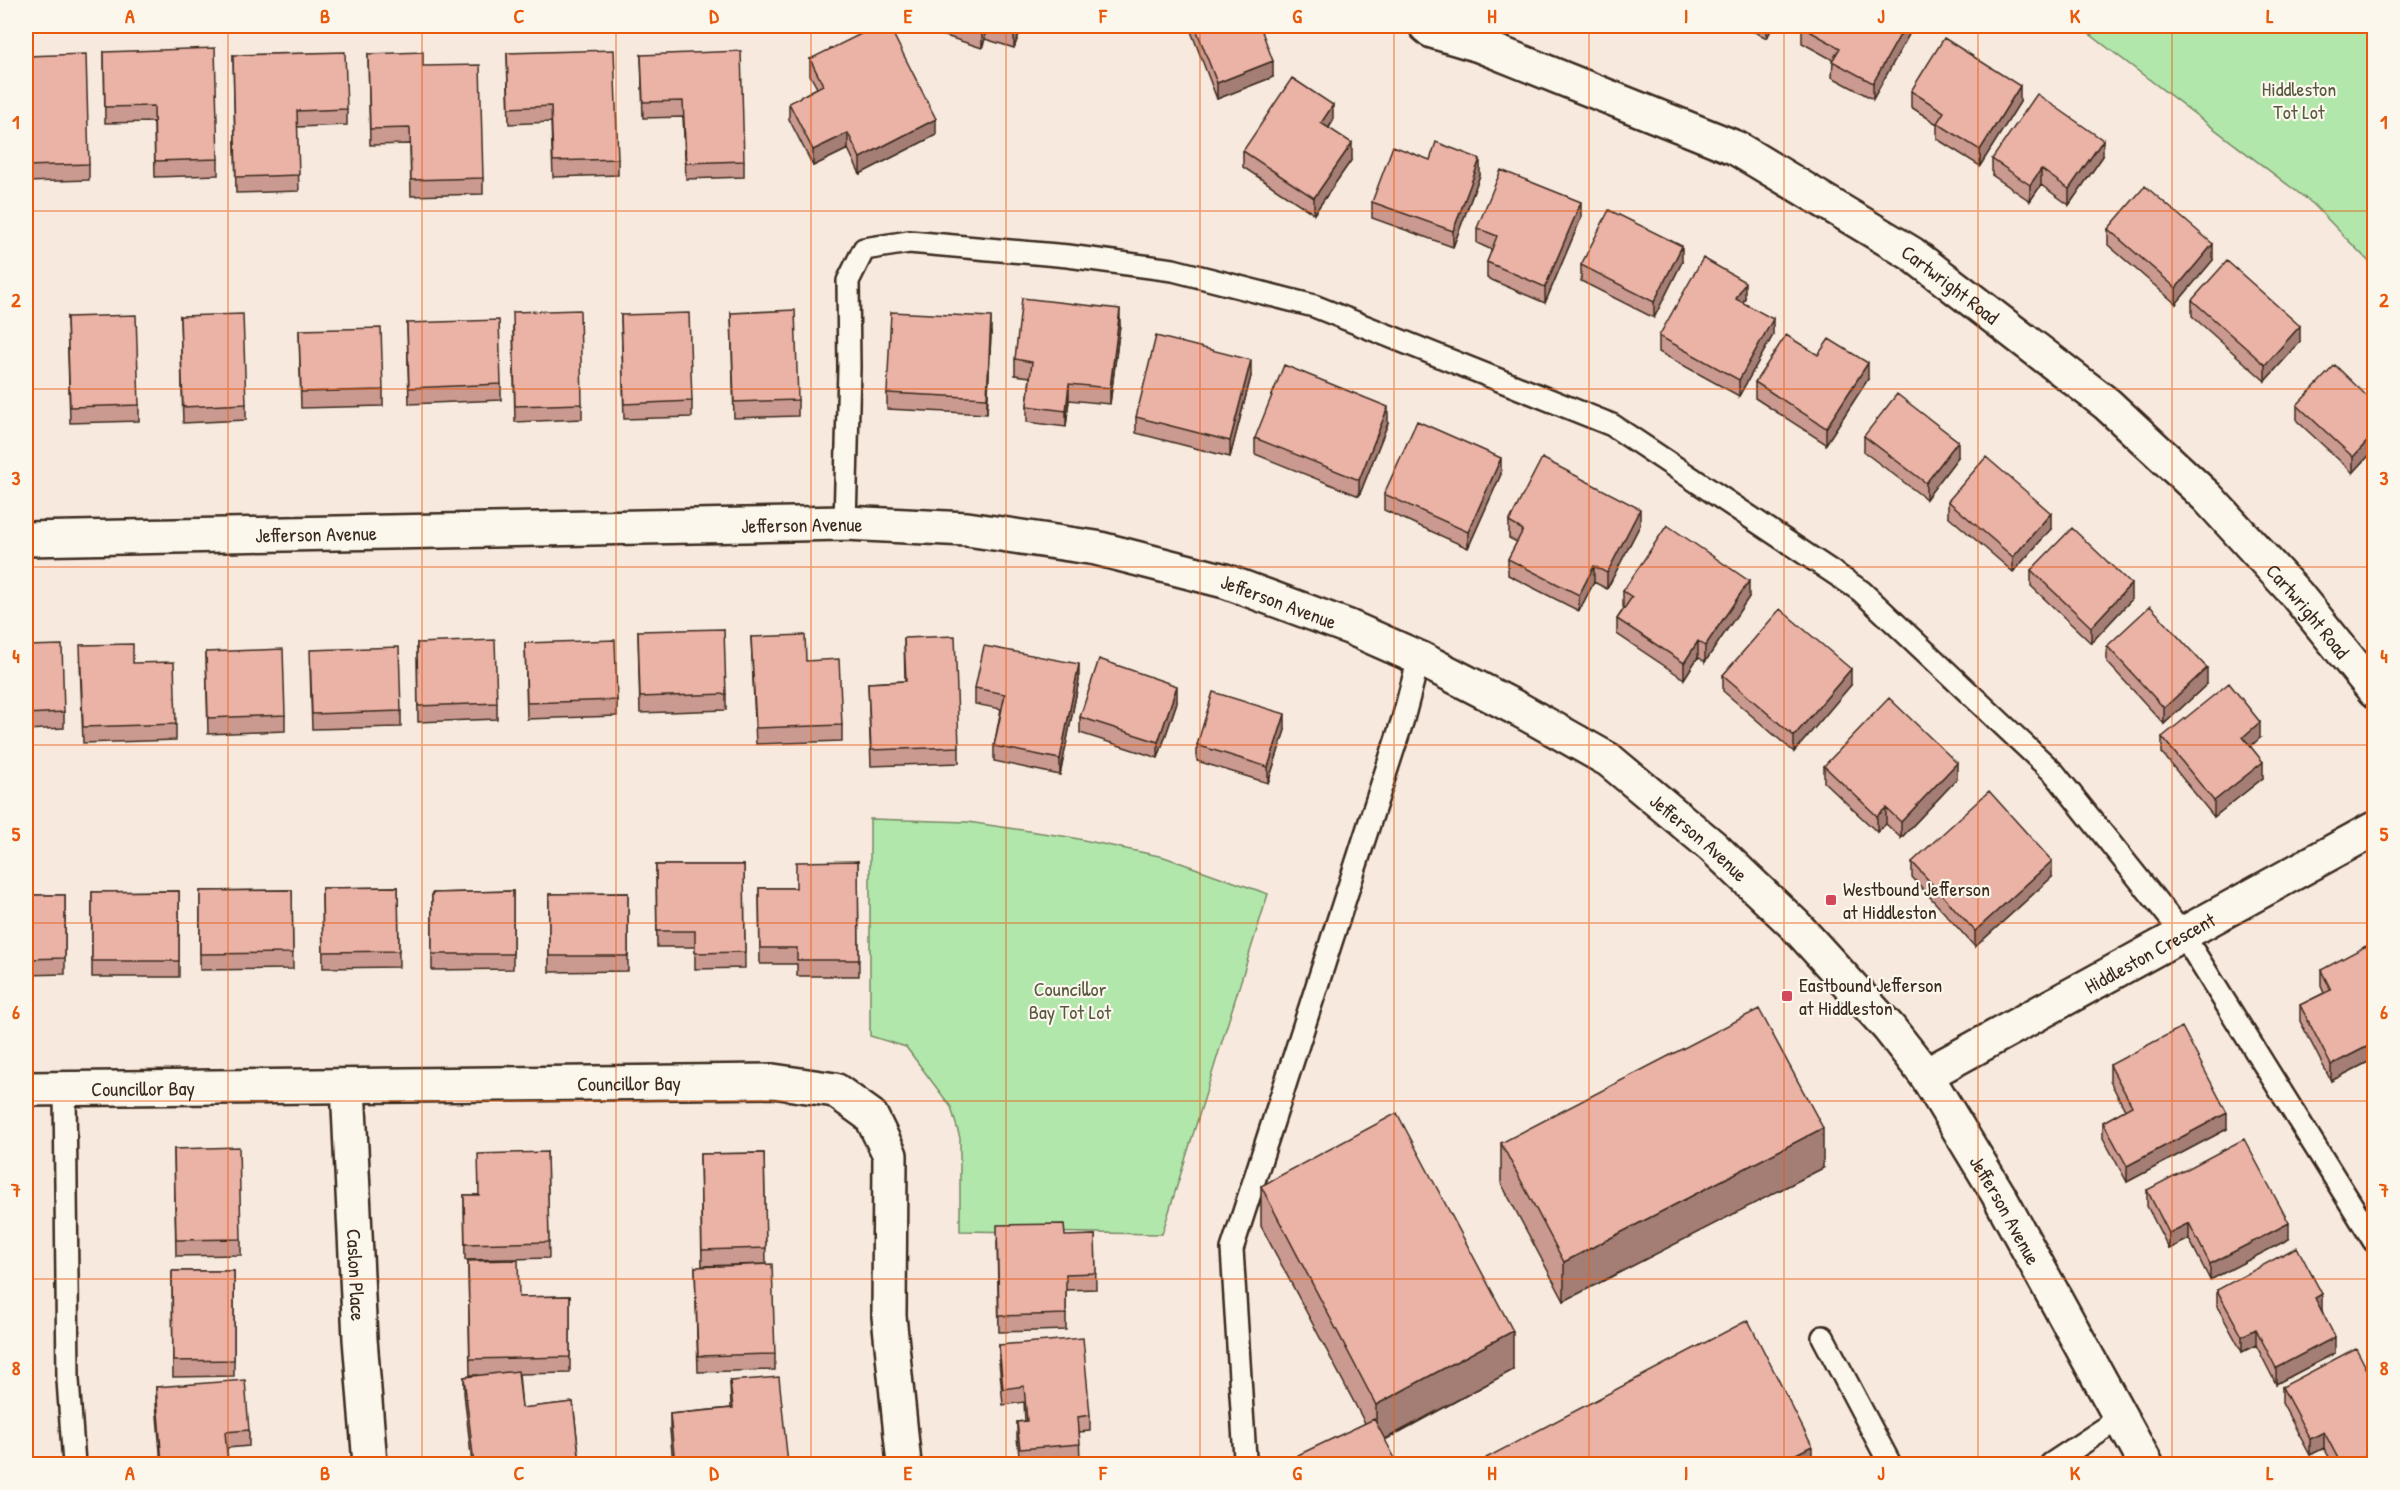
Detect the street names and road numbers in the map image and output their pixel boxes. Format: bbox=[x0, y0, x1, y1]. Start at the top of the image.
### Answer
street label: Cartwright Road bbox=[1897, 238, 2005, 330]
street label: Jefferson Avenue bbox=[741, 509, 863, 539]
street label: Jefferson Avenue bbox=[255, 519, 377, 548]
street label: Cartwright Road bbox=[2261, 557, 2356, 664]
street label: Jefferson Avenue bbox=[1218, 567, 1340, 635]
street label: Jefferson Avenue bbox=[1645, 787, 1754, 887]
street label: Hiddleston Crescent bbox=[2079, 905, 2221, 999]
street label: Councillor Bay bbox=[577, 1068, 681, 1097]
street label: Councillor Bay bbox=[91, 1074, 195, 1102]
street label: Jefferson Avenue bbox=[1964, 1150, 2048, 1269]
street label: Caslon Place bbox=[341, 1228, 373, 1321]

